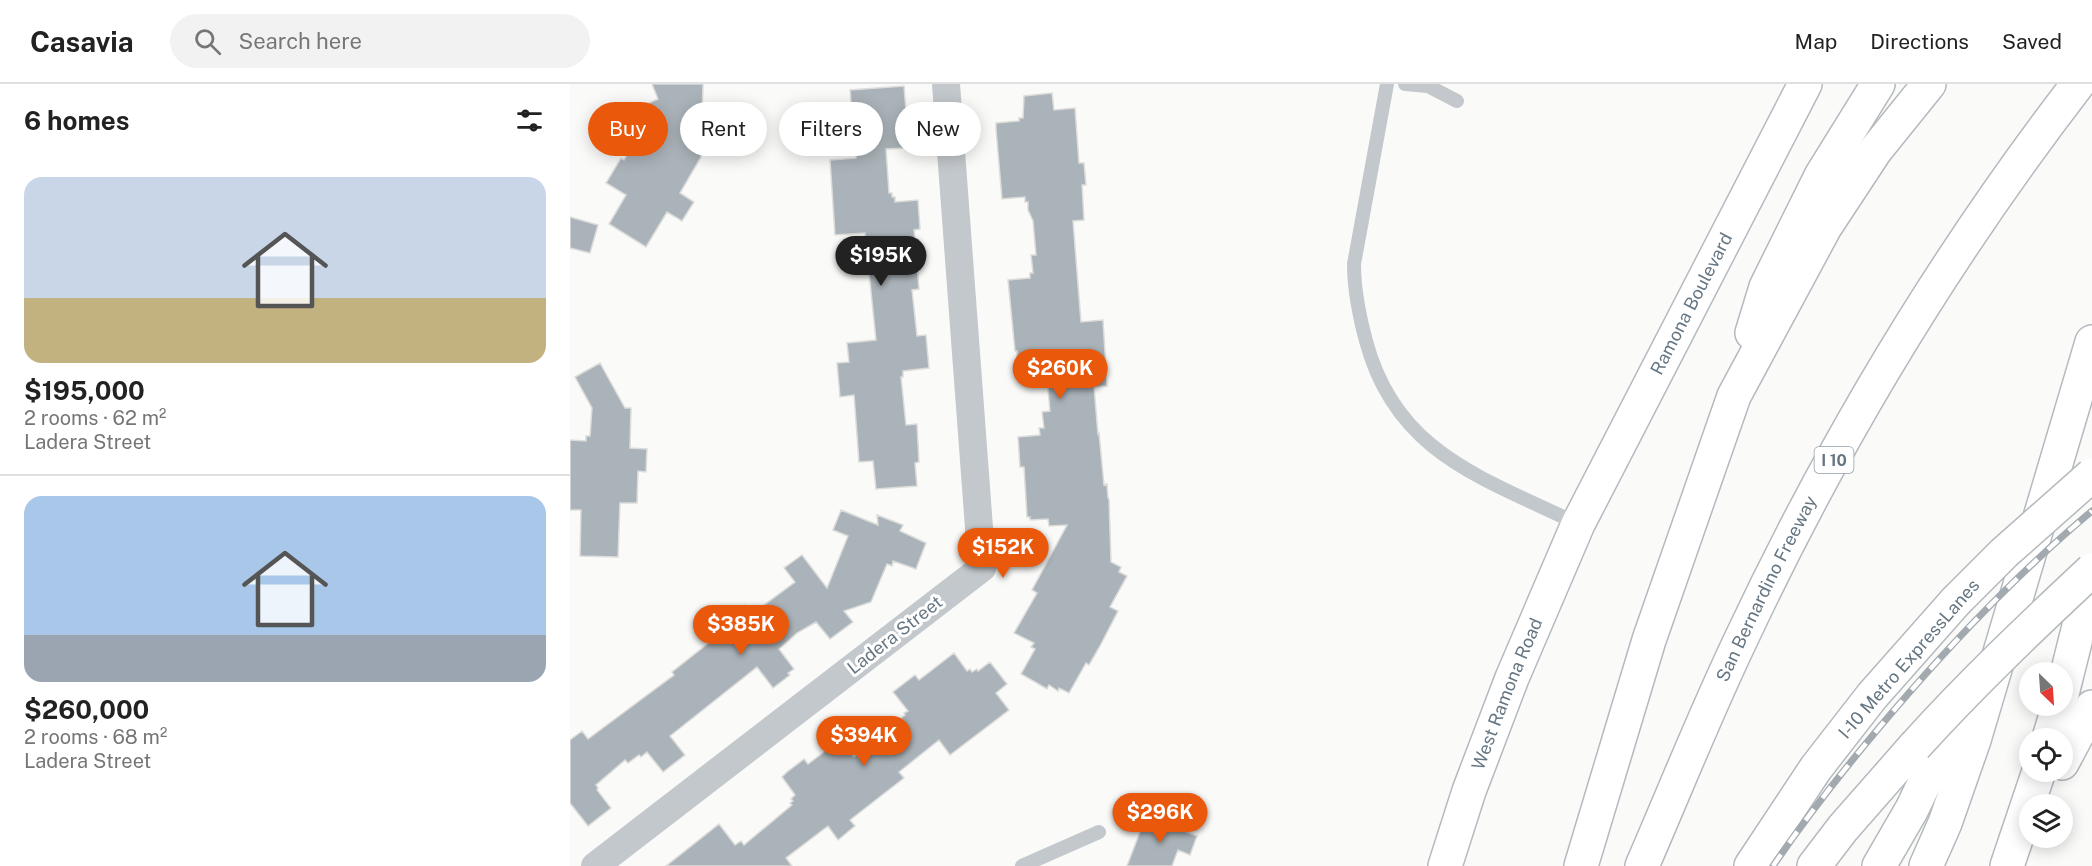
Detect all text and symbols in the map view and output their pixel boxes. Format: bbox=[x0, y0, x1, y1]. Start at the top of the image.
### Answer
search box bbox=[170, 14, 590, 68]
text: Casavia bbox=[30, 25, 134, 58]
icon: search bbox=[191, 25, 224, 58]
text: Search here bbox=[239, 28, 362, 54]
text: Map bbox=[1795, 29, 1837, 54]
text: Directions bbox=[1870, 29, 1969, 54]
text: Saved bbox=[2002, 29, 2062, 54]
chip: Buy bbox=[588, 102, 668, 156]
chip: Rent bbox=[680, 102, 767, 156]
chip: Filters bbox=[779, 102, 883, 156]
chip: New bbox=[895, 102, 981, 156]
icon: filters bbox=[513, 104, 546, 137]
text: 6 homes bbox=[24, 105, 129, 136]
icon: home bbox=[231, 216, 339, 324]
street label: Ramona Boulevard bbox=[1646, 229, 1736, 378]
pin: $195K bbox=[839, 236, 923, 287]
text: $195K bbox=[849, 243, 913, 267]
pin: $260K bbox=[1018, 349, 1102, 400]
text: $260K bbox=[1027, 356, 1093, 380]
text: $195,000 bbox=[24, 375, 145, 406]
text: 2 rooms · 62 m² bbox=[24, 406, 166, 430]
text: Ladera Street bbox=[24, 430, 151, 454]
road number: I 10 bbox=[1814, 447, 1854, 473]
street label: San Bernardino Freeway bbox=[1712, 492, 1821, 685]
pin: $152K bbox=[961, 528, 1045, 579]
icon: home bbox=[231, 535, 339, 643]
text: $152K bbox=[972, 535, 1034, 559]
street label: I-10 Metro ExpressLanes bbox=[1834, 575, 1983, 743]
street label: Ladera Street bbox=[843, 591, 946, 678]
pin: $385K bbox=[699, 605, 783, 656]
text: $385K bbox=[707, 612, 775, 636]
street label: West Ramona Road bbox=[1467, 615, 1547, 773]
north arrow bbox=[2019, 662, 2073, 716]
map controls bbox=[2019, 662, 2073, 848]
text: $260,000 bbox=[24, 694, 149, 725]
pin: $394K bbox=[822, 716, 906, 767]
text: $394K bbox=[830, 723, 898, 747]
text: 2 rooms · 68 m² bbox=[24, 725, 167, 749]
button: locate bbox=[2019, 728, 2073, 782]
text: Ladera Street bbox=[24, 749, 151, 773]
pin: $296K bbox=[1118, 793, 1202, 844]
button: layers bbox=[2019, 794, 2073, 848]
text: $296K bbox=[1127, 800, 1193, 824]

